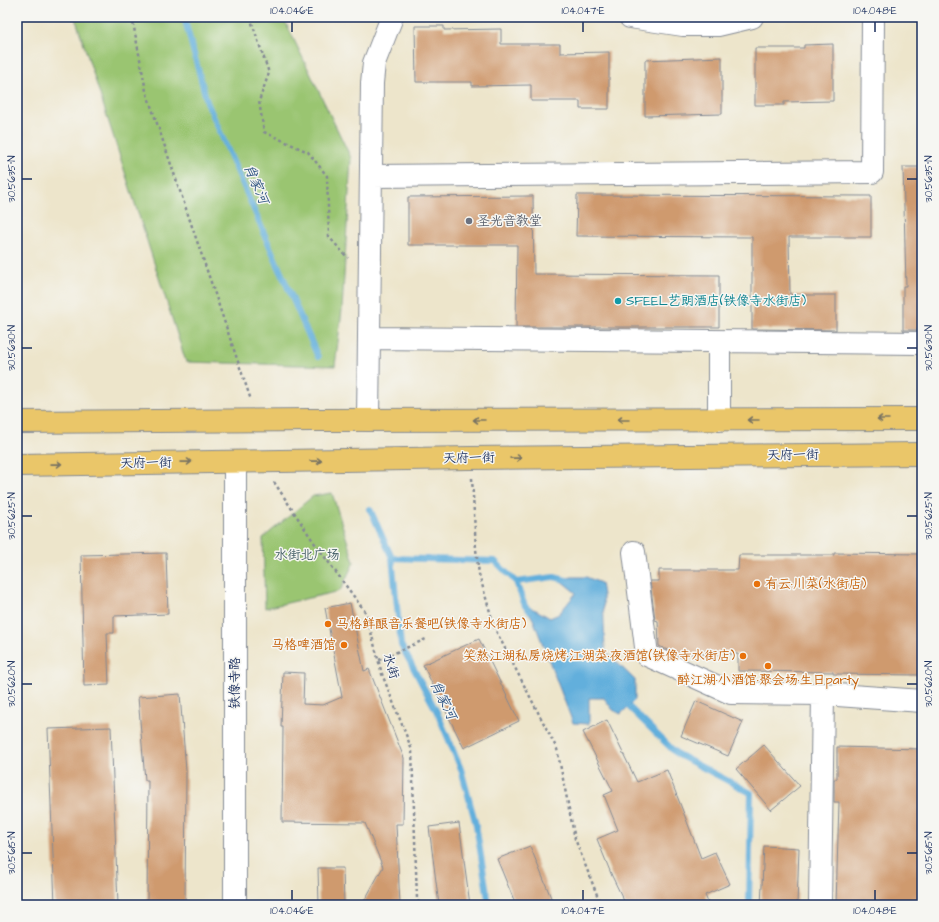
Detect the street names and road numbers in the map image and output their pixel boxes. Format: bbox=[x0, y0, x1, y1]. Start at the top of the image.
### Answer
street label: 天府一街 bbox=[767, 446, 819, 464]
street label: 天府一街 bbox=[443, 449, 495, 467]
street label: 天府一街 bbox=[120, 454, 172, 472]
street label: 水街 bbox=[379, 651, 403, 681]
street label: 铁像寺路 bbox=[226, 657, 244, 709]

